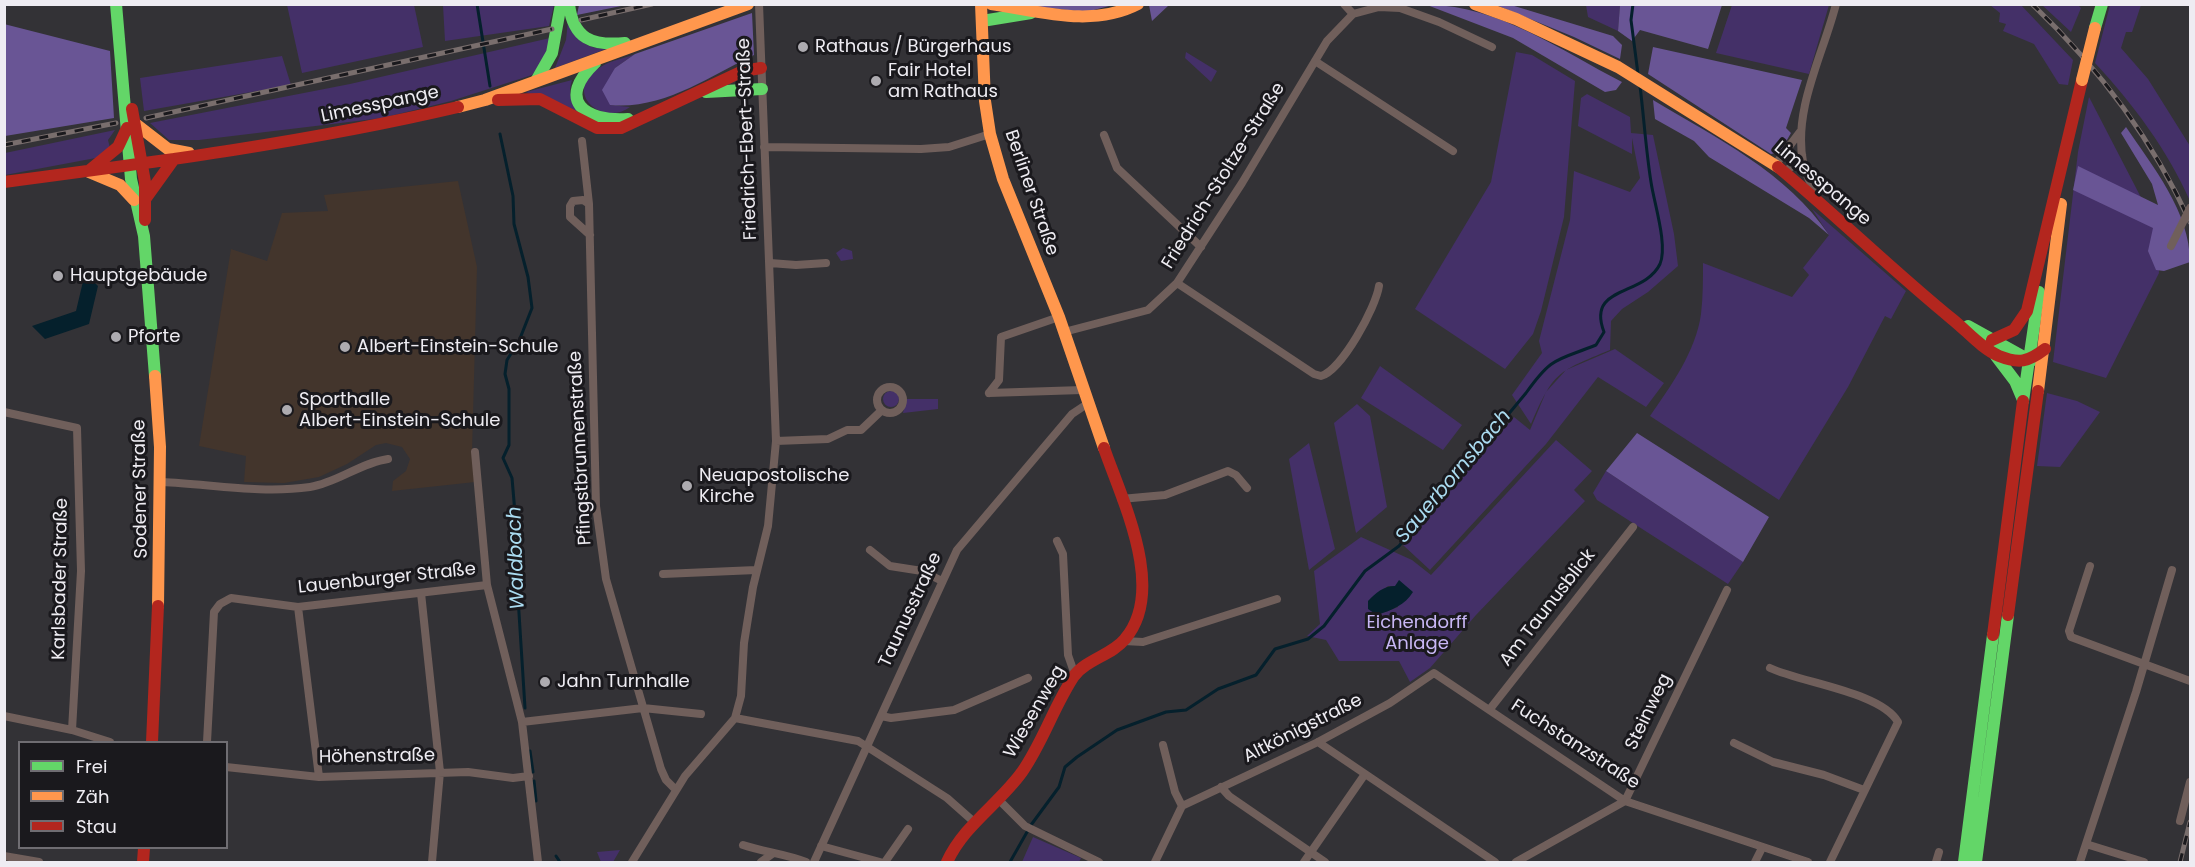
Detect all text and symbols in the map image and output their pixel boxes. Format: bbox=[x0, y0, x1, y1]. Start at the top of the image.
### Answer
place label: Rathaus / Bürgerhaus bbox=[815, 36, 1011, 58]
street label: Friedrich-Ebert-Straße bbox=[734, 38, 762, 240]
marker: Rathaus / Bürgerhaus bbox=[796, 40, 810, 54]
place label: Fair Hotel am Rathaus bbox=[888, 60, 998, 103]
marker: Fair Hotel am Rathaus bbox=[869, 74, 883, 88]
street label: Friedrich-Stoltze-Straße bbox=[1158, 79, 1290, 273]
street label: Limesspange bbox=[319, 82, 441, 128]
street label: Berliner Straße bbox=[999, 127, 1063, 259]
street label: Limesspange bbox=[1769, 137, 1875, 231]
place label: Hauptgebäude bbox=[70, 265, 207, 287]
marker: Hauptgebäude bbox=[51, 269, 65, 283]
place label: Pforte bbox=[128, 326, 180, 348]
marker: Pforte bbox=[109, 330, 123, 344]
place label: Albert-Einstein-Schule bbox=[357, 336, 558, 358]
marker: Albert-Einstein-Schule bbox=[338, 340, 352, 354]
street label: Pfingstbrunnenstraße bbox=[565, 350, 597, 546]
place label: Sporthalle Albert-Einstein-Schule bbox=[299, 389, 500, 432]
marker: Sporthalle Albert-Einstein-Schule bbox=[280, 403, 294, 417]
water label: Sauerbornsbach bbox=[1391, 405, 1517, 549]
street label: Sodener Straße bbox=[129, 419, 153, 559]
place label: Neuapostolische Kirche bbox=[699, 465, 850, 508]
marker: Neuapostolische Kirche bbox=[680, 479, 694, 493]
street label: Karlsbader Straße bbox=[49, 498, 73, 660]
water label: Waldbach bbox=[503, 506, 531, 610]
street label: Am Taunusblick bbox=[1496, 545, 1600, 671]
street label: Taunusstraße bbox=[875, 549, 947, 671]
street label: Lauenburger Straße bbox=[297, 559, 477, 599]
park label: Eichendorff Anlage bbox=[1366, 612, 1468, 654]
street label: Wiesenweg bbox=[1000, 662, 1070, 762]
street label: Steinweg bbox=[1621, 670, 1677, 754]
place label: Jahn Turnhalle bbox=[557, 671, 690, 693]
marker: Jahn Turnhalle bbox=[538, 675, 552, 689]
street label: Altkönigstraße bbox=[1240, 690, 1366, 768]
street label: Fuchstanzstraße bbox=[1507, 695, 1643, 795]
legend bbox=[18, 741, 228, 849]
street label: Höhenstraße bbox=[319, 745, 435, 769]
text: Frei bbox=[76, 754, 107, 779]
text: Zäh bbox=[76, 784, 109, 809]
text: Stau bbox=[76, 814, 117, 839]

